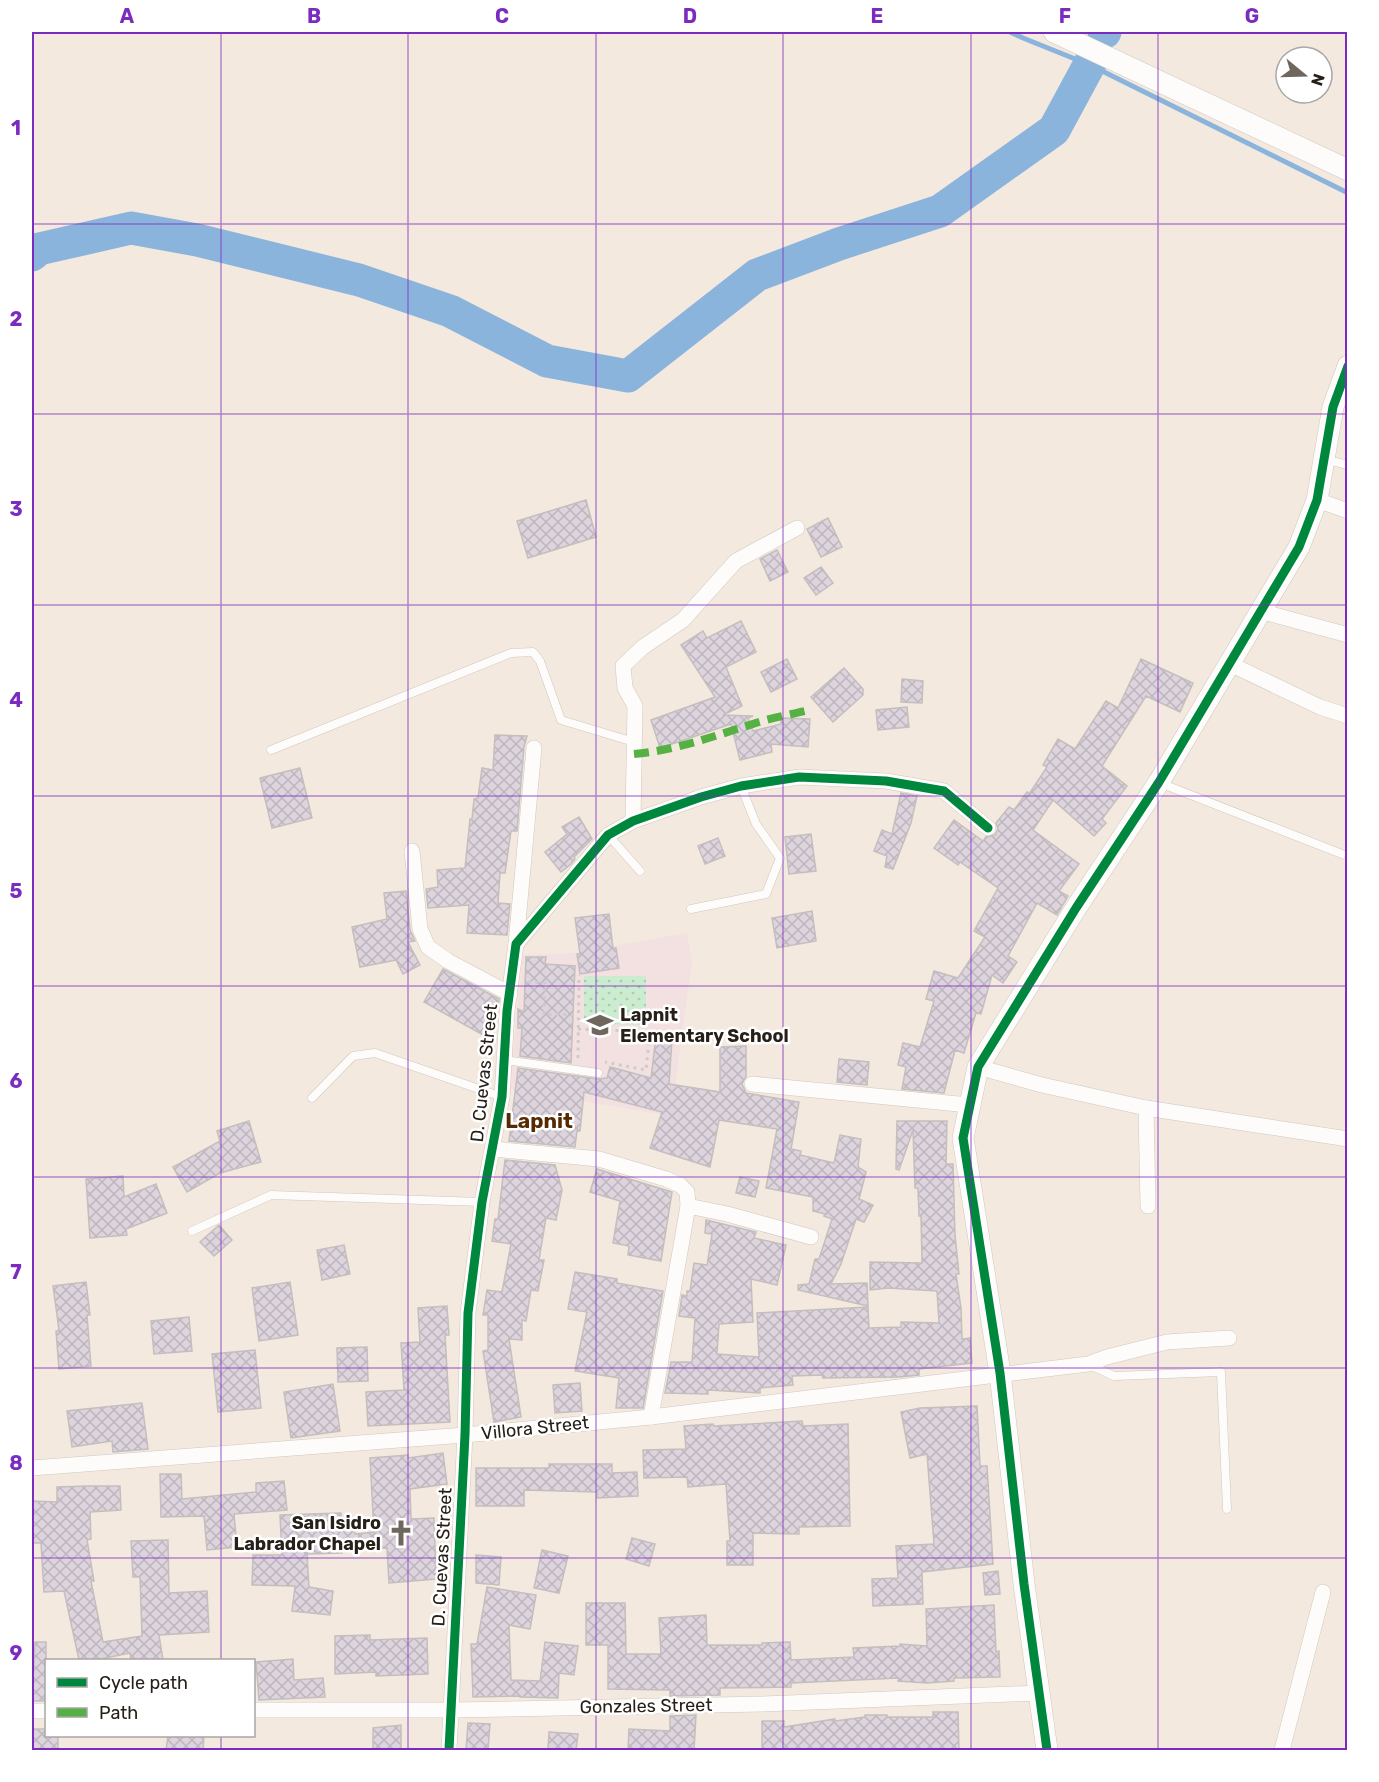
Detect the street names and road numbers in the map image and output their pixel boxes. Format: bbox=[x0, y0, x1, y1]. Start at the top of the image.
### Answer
street label: D. Cuevas Street bbox=[466, 1003, 502, 1143]
street label: Villora Street bbox=[480, 1411, 590, 1445]
street label: D. Cuevas Street bbox=[427, 1487, 457, 1627]
street label: Gonzales Street bbox=[579, 1694, 713, 1718]

